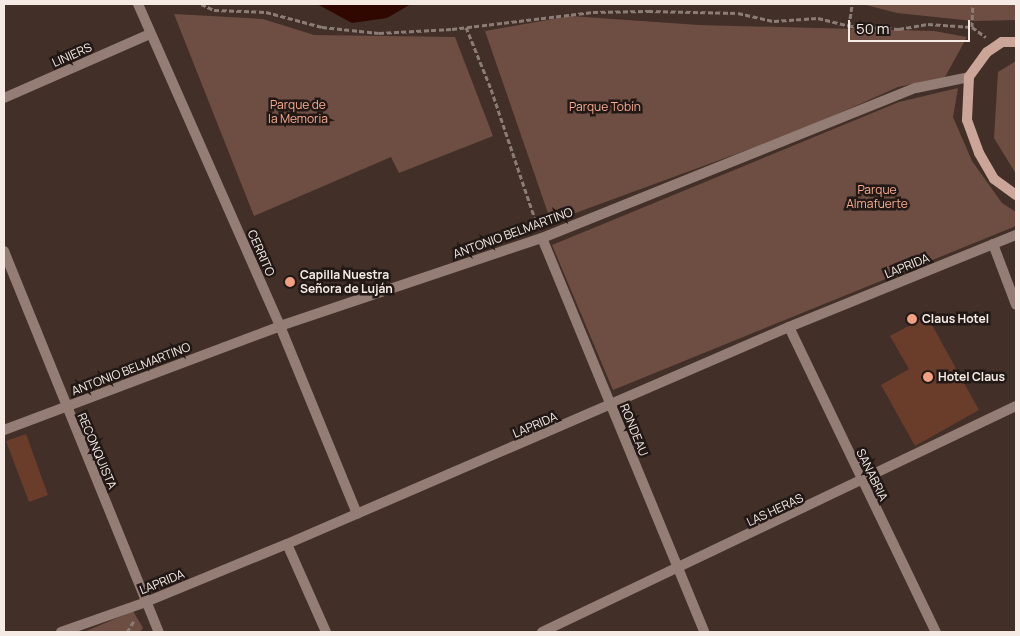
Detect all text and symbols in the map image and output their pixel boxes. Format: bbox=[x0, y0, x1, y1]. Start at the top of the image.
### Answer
scale bar bbox=[850, 10, 972, 42]
text: 50 m bbox=[856, 18, 890, 39]
street label: LINIERS bbox=[50, 40, 94, 70]
park label: Parque de la Memoria bbox=[268, 98, 328, 126]
park label: Parque Tobín bbox=[569, 100, 641, 114]
park label: Parque Almafuerte bbox=[846, 183, 908, 211]
street label: ANTONIO BELMARTINO bbox=[451, 205, 575, 261]
street label: CERRITO bbox=[244, 228, 278, 278]
street label: LAPRIDA bbox=[883, 251, 931, 281]
place label: Capilla Nuestra Señora de Luján bbox=[300, 268, 393, 296]
marker: Capilla Nuestra Señora de Luján bbox=[284, 276, 296, 288]
place label: Claus Hotel bbox=[922, 312, 989, 326]
marker: Claus Hotel bbox=[906, 313, 918, 325]
street label: ANTONIO BELMARTINO bbox=[70, 340, 192, 398]
place label: Hotel Claus bbox=[938, 370, 1005, 384]
marker: Hotel Claus bbox=[922, 371, 934, 383]
street label: RONDEAU bbox=[617, 402, 651, 458]
street label: LAPRIDA bbox=[511, 409, 559, 441]
street label: RECONQUISTA bbox=[74, 411, 120, 491]
street label: SANABRIA bbox=[853, 447, 891, 503]
street label: LAS HERAS bbox=[744, 491, 806, 529]
street label: LAPRIDA bbox=[138, 567, 186, 597]

